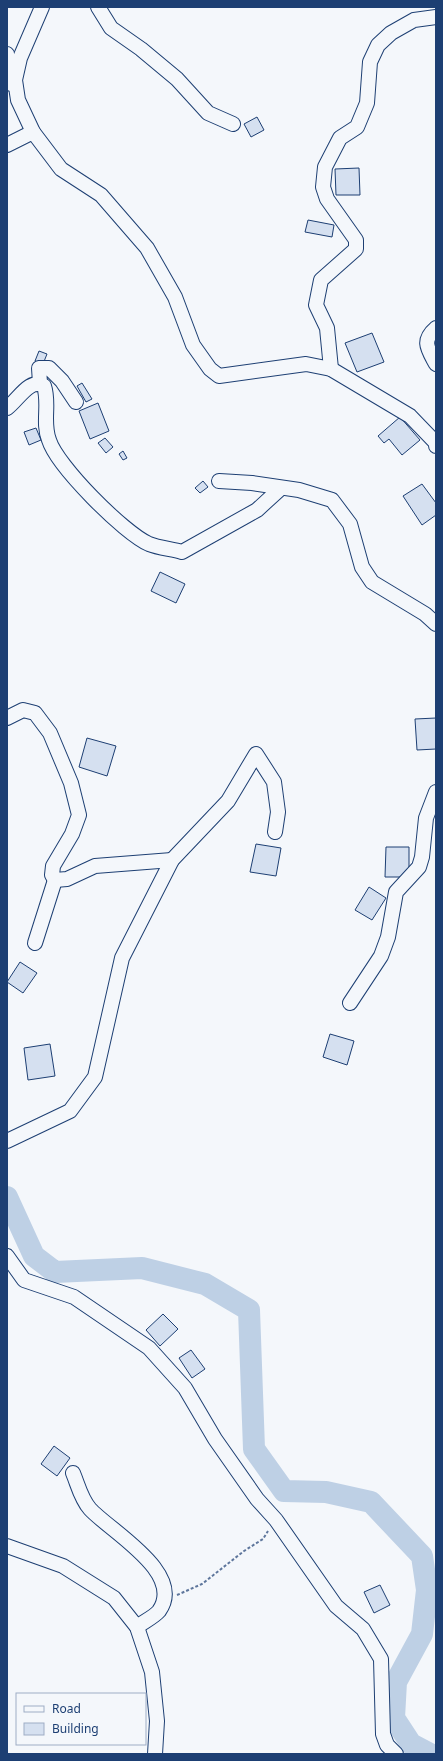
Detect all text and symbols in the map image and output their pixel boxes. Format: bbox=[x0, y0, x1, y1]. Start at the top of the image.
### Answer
legend bbox=[16, 1693, 146, 1745]
text: Road bbox=[52, 1700, 81, 1717]
text: Building bbox=[52, 1720, 99, 1737]

